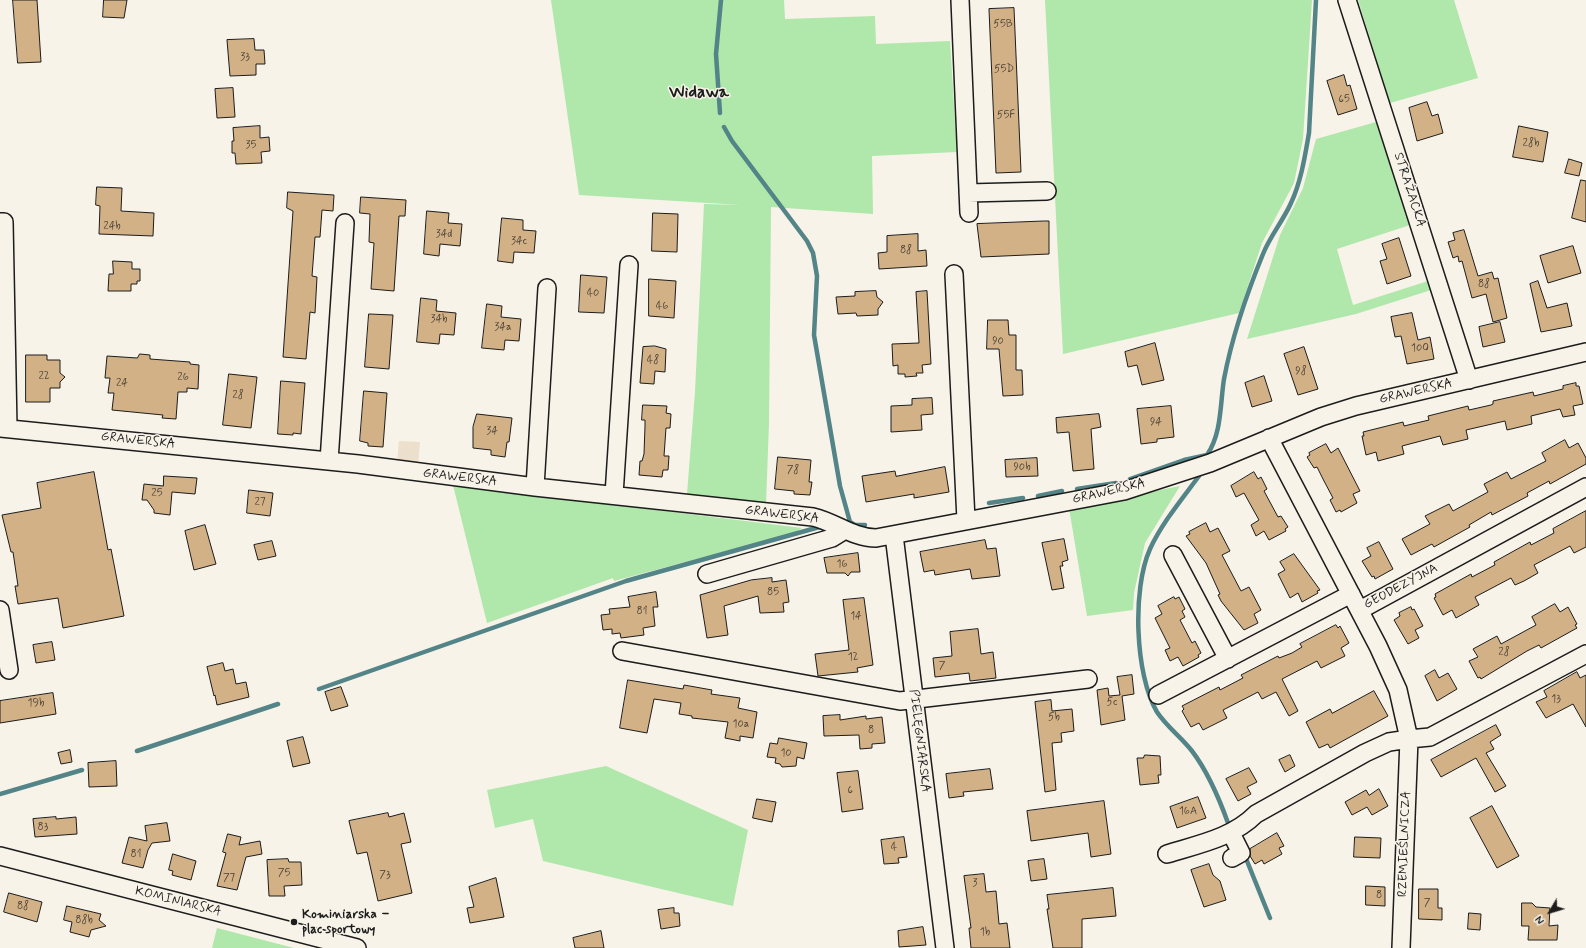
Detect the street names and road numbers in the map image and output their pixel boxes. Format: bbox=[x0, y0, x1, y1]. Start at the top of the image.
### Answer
street label: STRAŻACKA bbox=[1390, 151, 1428, 229]
street label: GRAWERSKA bbox=[1378, 376, 1454, 408]
street label: GRAWERSKA bbox=[100, 429, 176, 453]
street label: GRAWERSKA bbox=[422, 466, 498, 490]
street label: GRAWERSKA bbox=[1071, 476, 1147, 508]
street label: GRAWERSKA bbox=[744, 503, 820, 527]
street label: GEODEZYJNA bbox=[1361, 561, 1441, 613]
street label: PIELĘGNIARSKA bbox=[905, 688, 933, 794]
street label: RZEMIEŚLNICZA bbox=[1395, 791, 1415, 897]
street label: KOMINIARSKA bbox=[133, 884, 223, 920]

